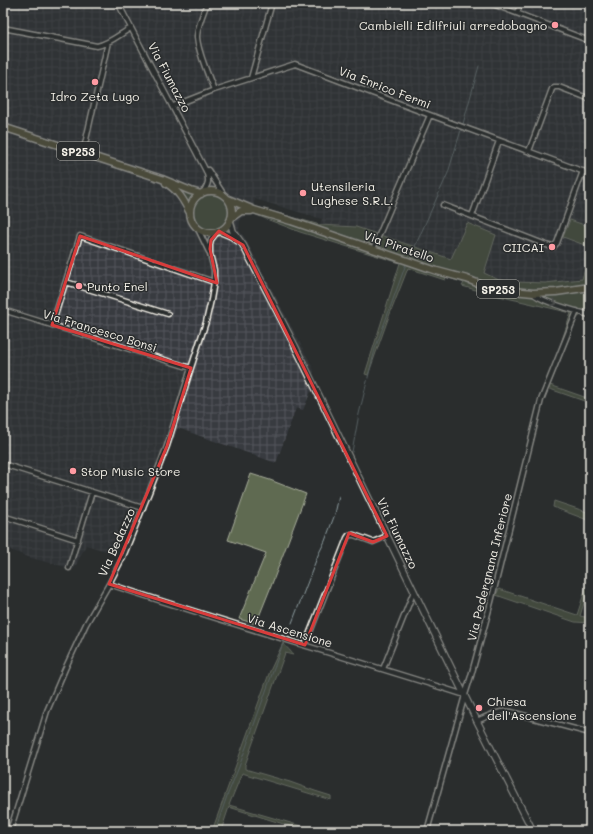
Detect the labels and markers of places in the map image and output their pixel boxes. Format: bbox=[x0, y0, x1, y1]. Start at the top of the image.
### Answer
place label: Cambielli Edilfriuli arredobagno bbox=[359, 17, 547, 33]
marker: Cambielli Edilfriuli arredobagno bbox=[550, 20, 560, 30]
marker: Idro Zeta Lugo bbox=[90, 77, 100, 87]
place label: Idro Zeta Lugo bbox=[51, 88, 139, 104]
place label: Utensileria Lughese S.R.L. bbox=[311, 178, 394, 208]
marker: Utensileria Lughese S.R.L. bbox=[298, 188, 308, 198]
place label: CIICAI bbox=[503, 239, 544, 255]
marker: CIICAI bbox=[547, 242, 557, 252]
place label: Punto Enel bbox=[87, 278, 148, 294]
marker: Punto Enel bbox=[74, 281, 84, 291]
place label: Stop Music Store bbox=[81, 463, 181, 479]
marker: Stop Music Store bbox=[68, 466, 78, 476]
place label: Chiesa dell'Ascensione bbox=[487, 693, 577, 723]
marker: Chiesa dell'Ascensione bbox=[474, 703, 484, 713]

